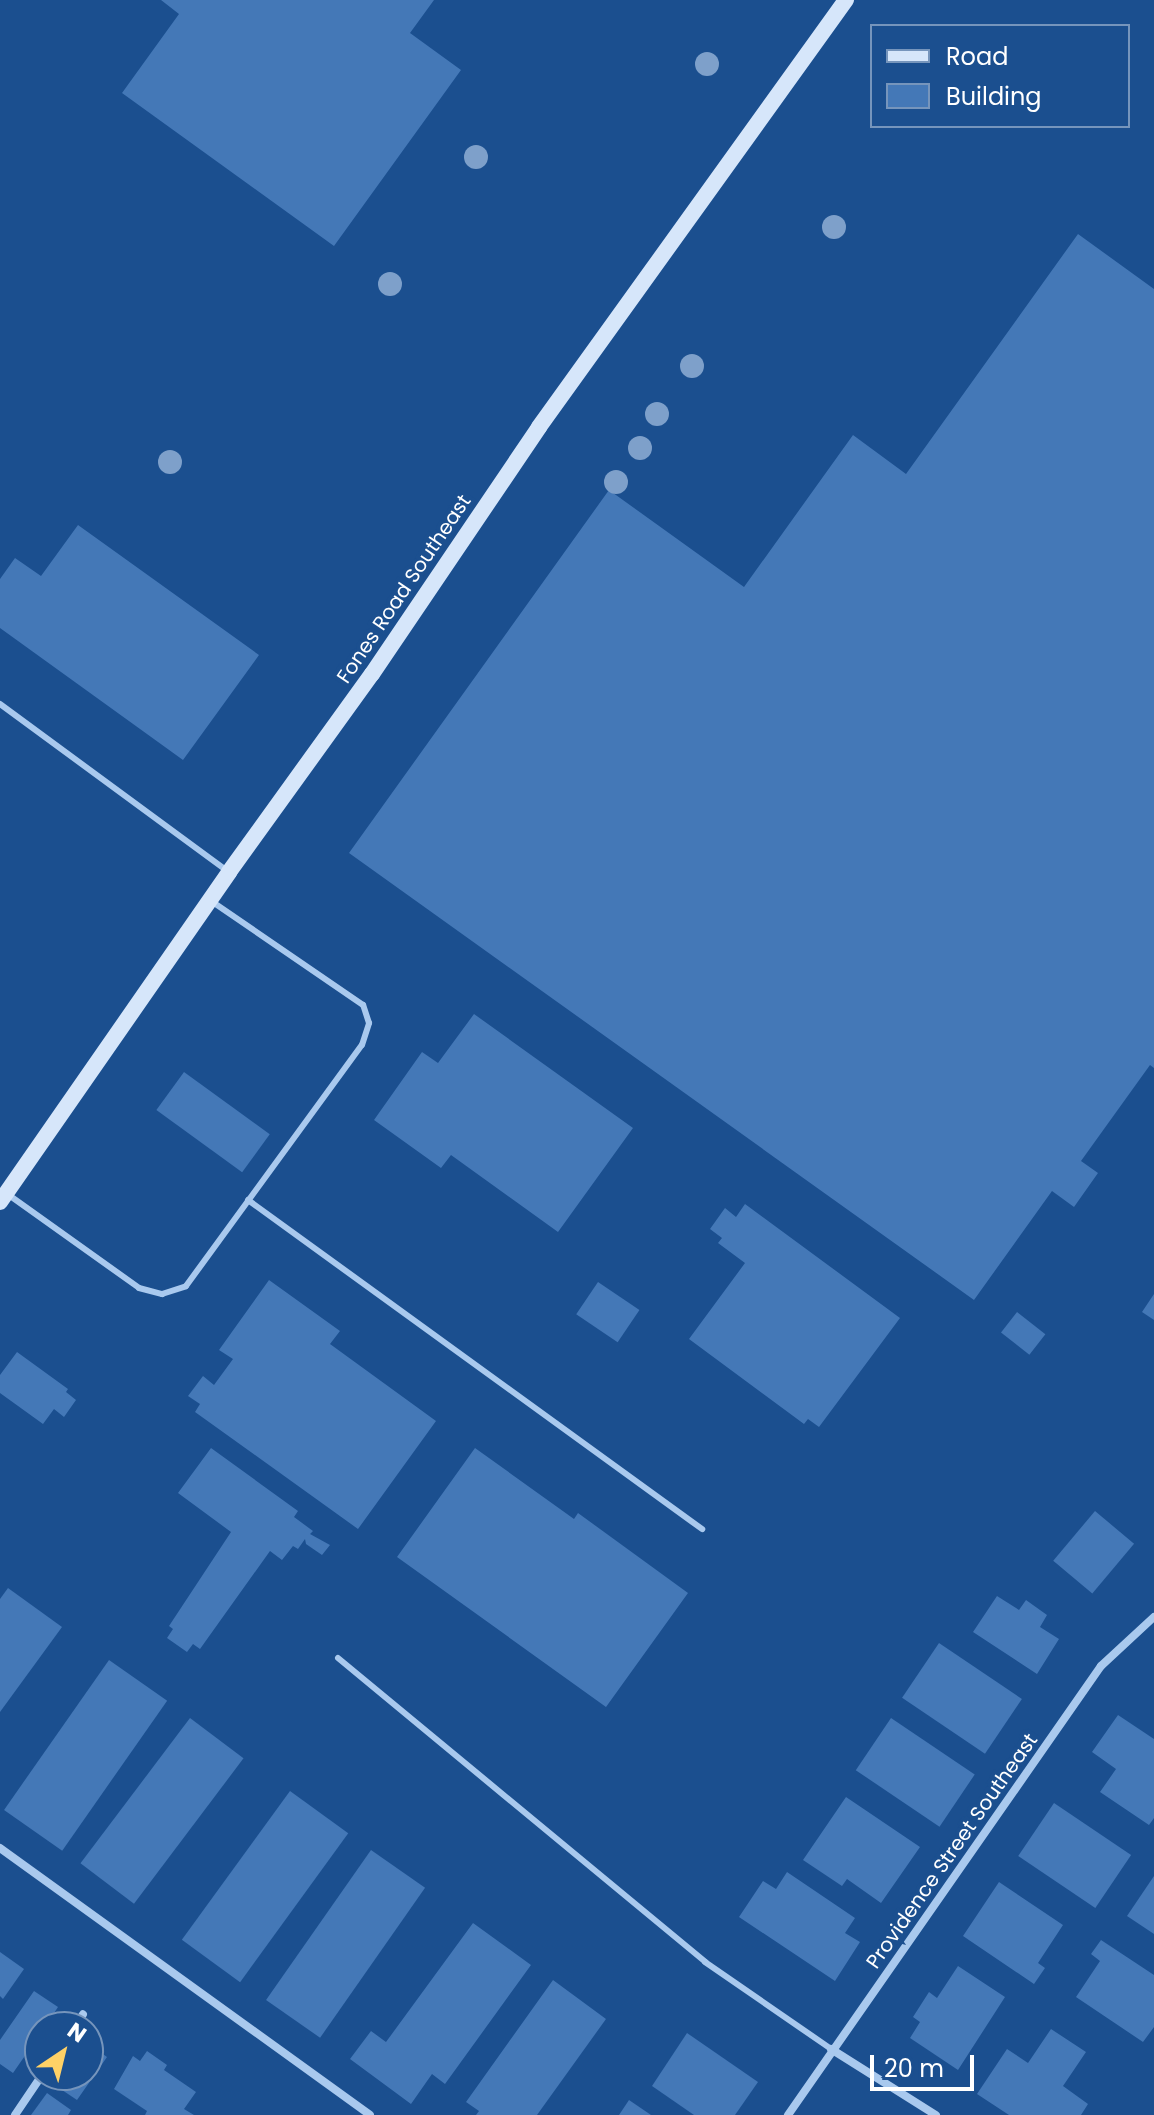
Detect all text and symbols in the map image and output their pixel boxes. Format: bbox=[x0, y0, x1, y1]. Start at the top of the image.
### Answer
legend bbox=[870, 24, 1130, 128]
text: Road bbox=[946, 40, 1008, 73]
text: Building bbox=[946, 80, 1042, 113]
street label: Fones Road Southeast bbox=[332, 490, 476, 688]
street label: Providence Street Southeast bbox=[861, 1729, 1043, 1973]
north arrow bbox=[24, 2011, 104, 2091]
text: N bbox=[61, 2015, 93, 2050]
scale bar bbox=[874, 2039, 978, 2089]
text: 20 m bbox=[884, 2052, 944, 2085]

